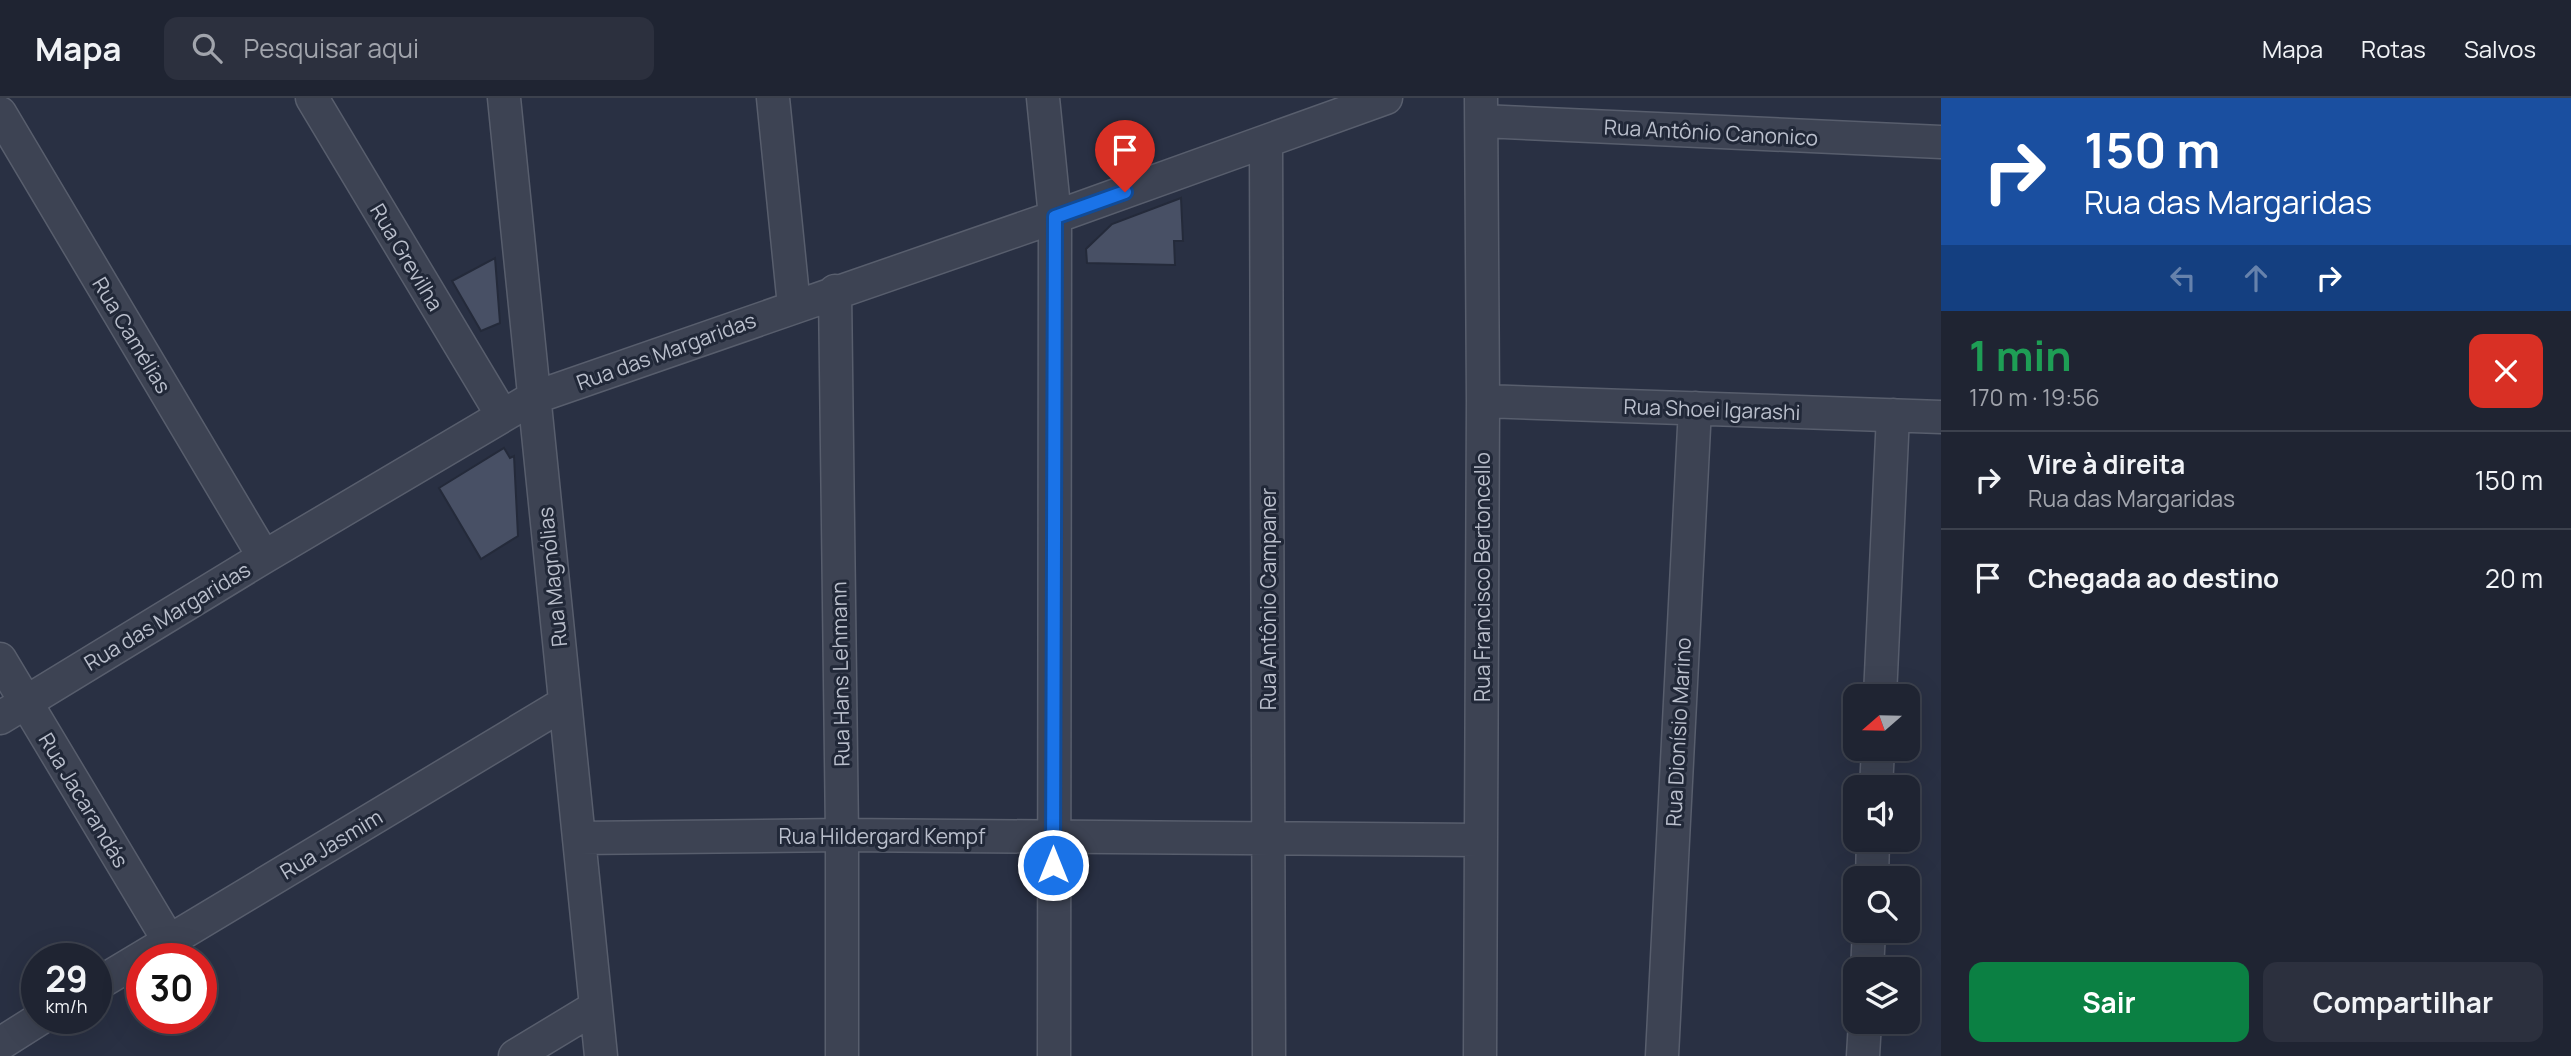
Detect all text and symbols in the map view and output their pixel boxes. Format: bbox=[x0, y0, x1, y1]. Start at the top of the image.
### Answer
search box bbox=[164, 17, 654, 80]
text: Mapa bbox=[35, 26, 122, 71]
icon: search bbox=[188, 29, 226, 67]
text: Pesquisar aqui bbox=[244, 30, 419, 66]
text: Mapa bbox=[2262, 32, 2323, 65]
text: Rotas bbox=[2361, 32, 2426, 65]
text: Salvos bbox=[2464, 32, 2536, 65]
street label: Rua Antônio Canonico bbox=[1603, 112, 1819, 152]
text: 150 m bbox=[2084, 116, 2220, 183]
pin bbox=[1095, 120, 1155, 192]
icon: right bbox=[1969, 126, 2060, 217]
icon: arrive bbox=[1106, 131, 1144, 169]
text: Rua das Margaridas bbox=[2084, 180, 2372, 224]
street label: Rua Grevilha bbox=[364, 198, 450, 316]
icon: left bbox=[2164, 259, 2202, 297]
icon: ahead bbox=[2237, 259, 2275, 297]
icon: right bbox=[2310, 259, 2348, 297]
street label: Rua Camélias bbox=[86, 272, 178, 398]
street label: Rua das Margaridas bbox=[572, 306, 760, 396]
text: 1 min bbox=[1969, 326, 2072, 384]
button: close bbox=[2469, 334, 2543, 408]
text: 170 m · 19:56 bbox=[1969, 381, 2100, 413]
street label: Rua Shoei Igarashi bbox=[1623, 392, 1801, 426]
text: Vire à direita bbox=[2028, 446, 2185, 482]
street label: Rua Francisco Bertoncello bbox=[1468, 452, 1496, 702]
icon: right bbox=[1969, 461, 2007, 499]
text: 150 m bbox=[2475, 462, 2543, 498]
text: Rua das Margaridas bbox=[2028, 482, 2235, 514]
street label: Rua Antônio Campaner bbox=[1254, 487, 1282, 710]
street label: Rua Magnólias bbox=[531, 506, 573, 648]
street label: Rua das Margaridas bbox=[79, 555, 255, 677]
icon: arrive bbox=[1969, 559, 2007, 597]
text: Chegada ao destino bbox=[2028, 560, 2279, 596]
text: 20 m bbox=[2485, 560, 2543, 596]
street label: Rua Hans Lehmann bbox=[824, 581, 856, 767]
street label: Rua Dionísio Marino bbox=[1659, 637, 1697, 827]
north arrow bbox=[1843, 684, 1920, 761]
map controls bbox=[1843, 684, 1920, 1034]
street label: Rua Jacarandás bbox=[33, 727, 135, 873]
button: sound bbox=[1843, 775, 1920, 852]
street label: Rua Jasmim bbox=[275, 803, 387, 885]
street label: Rua Hildergard Kempf bbox=[779, 822, 986, 850]
position arrow bbox=[1016, 828, 1090, 902]
button: search bbox=[1843, 866, 1920, 943]
speed limit sign: 30 bbox=[126, 943, 217, 1034]
text: 29 bbox=[45, 955, 88, 1003]
button: layers bbox=[1843, 957, 1920, 1034]
button: Sair bbox=[1969, 962, 2249, 1042]
button: Compartilhar bbox=[2263, 962, 2543, 1042]
text: km/h bbox=[46, 994, 87, 1018]

